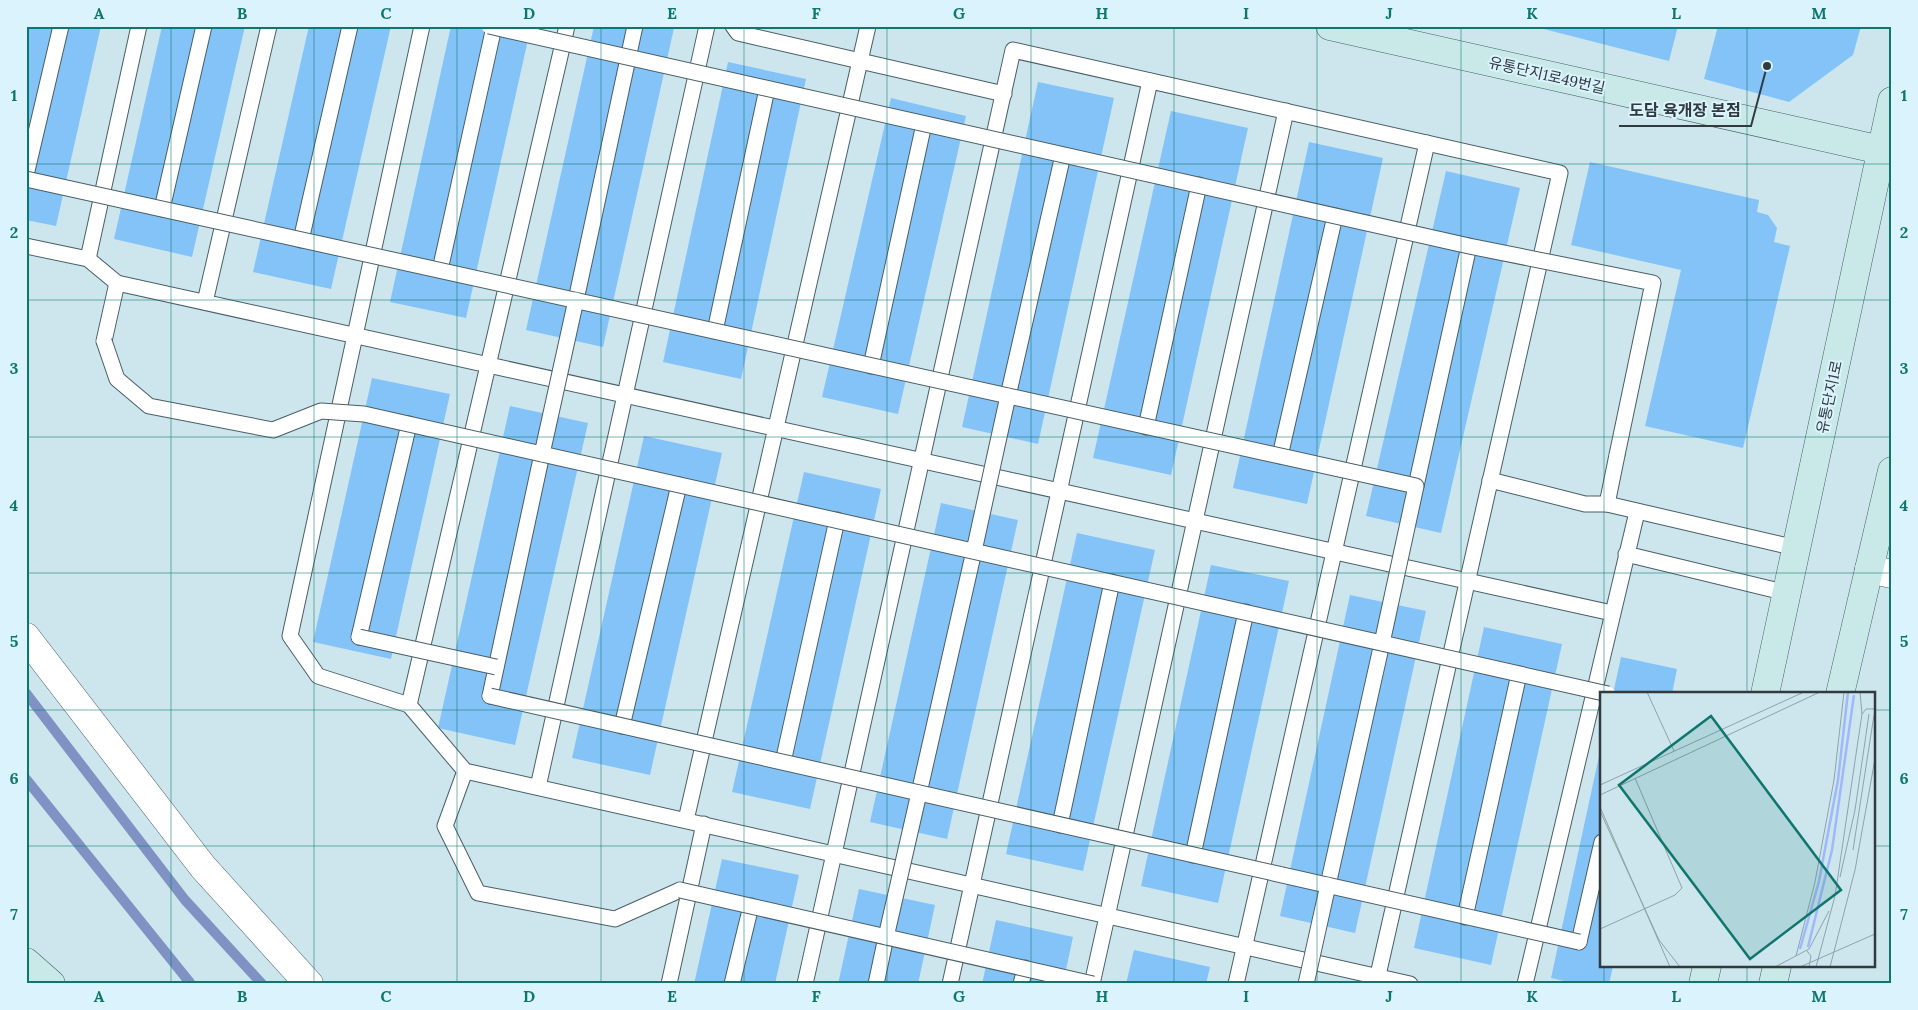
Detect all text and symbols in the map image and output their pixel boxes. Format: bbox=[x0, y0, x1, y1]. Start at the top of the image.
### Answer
text: A bbox=[94, 3, 105, 23]
text: B bbox=[237, 3, 248, 23]
text: C bbox=[380, 3, 392, 23]
text: D bbox=[523, 3, 535, 23]
text: E bbox=[667, 3, 677, 23]
text: F bbox=[811, 3, 821, 23]
text: G bbox=[953, 3, 965, 23]
text: H bbox=[1096, 3, 1109, 23]
text: I bbox=[1243, 3, 1249, 23]
text: J bbox=[1385, 3, 1393, 23]
text: K bbox=[1526, 3, 1538, 23]
text: L bbox=[1671, 3, 1681, 23]
text: M bbox=[1811, 3, 1827, 23]
street label: 유통단지1로49번길 bbox=[1487, 52, 1607, 98]
text: 1 bbox=[11, 85, 17, 105]
text: 1 bbox=[1901, 85, 1907, 105]
callout: 도담 육개장 본점 bbox=[1619, 95, 1751, 126]
text: 도담 육개장 본점 bbox=[1629, 100, 1741, 120]
text: 2 bbox=[10, 222, 18, 242]
text: 2 bbox=[1900, 222, 1908, 242]
text: 3 bbox=[10, 358, 19, 378]
text: 3 bbox=[1900, 358, 1909, 378]
street label: 유통단지1로 bbox=[1812, 359, 1846, 435]
text: 4 bbox=[10, 495, 19, 515]
text: 4 bbox=[1900, 495, 1909, 515]
text: 5 bbox=[10, 631, 19, 651]
text: 5 bbox=[1900, 631, 1909, 651]
inset map bbox=[1600, 692, 1876, 968]
text: 6 bbox=[9, 768, 19, 788]
text: 6 bbox=[1899, 768, 1909, 788]
text: 7 bbox=[10, 904, 18, 924]
text: 7 bbox=[1900, 904, 1908, 924]
text: A bbox=[94, 986, 105, 1006]
text: B bbox=[237, 986, 248, 1006]
text: C bbox=[380, 986, 392, 1006]
text: D bbox=[523, 986, 535, 1006]
text: E bbox=[667, 986, 677, 1006]
text: F bbox=[811, 986, 821, 1006]
text: G bbox=[953, 986, 965, 1006]
text: H bbox=[1096, 986, 1109, 1006]
text: I bbox=[1243, 986, 1249, 1006]
text: J bbox=[1385, 986, 1393, 1006]
text: K bbox=[1526, 986, 1538, 1006]
text: L bbox=[1671, 986, 1681, 1006]
text: M bbox=[1811, 986, 1827, 1006]

